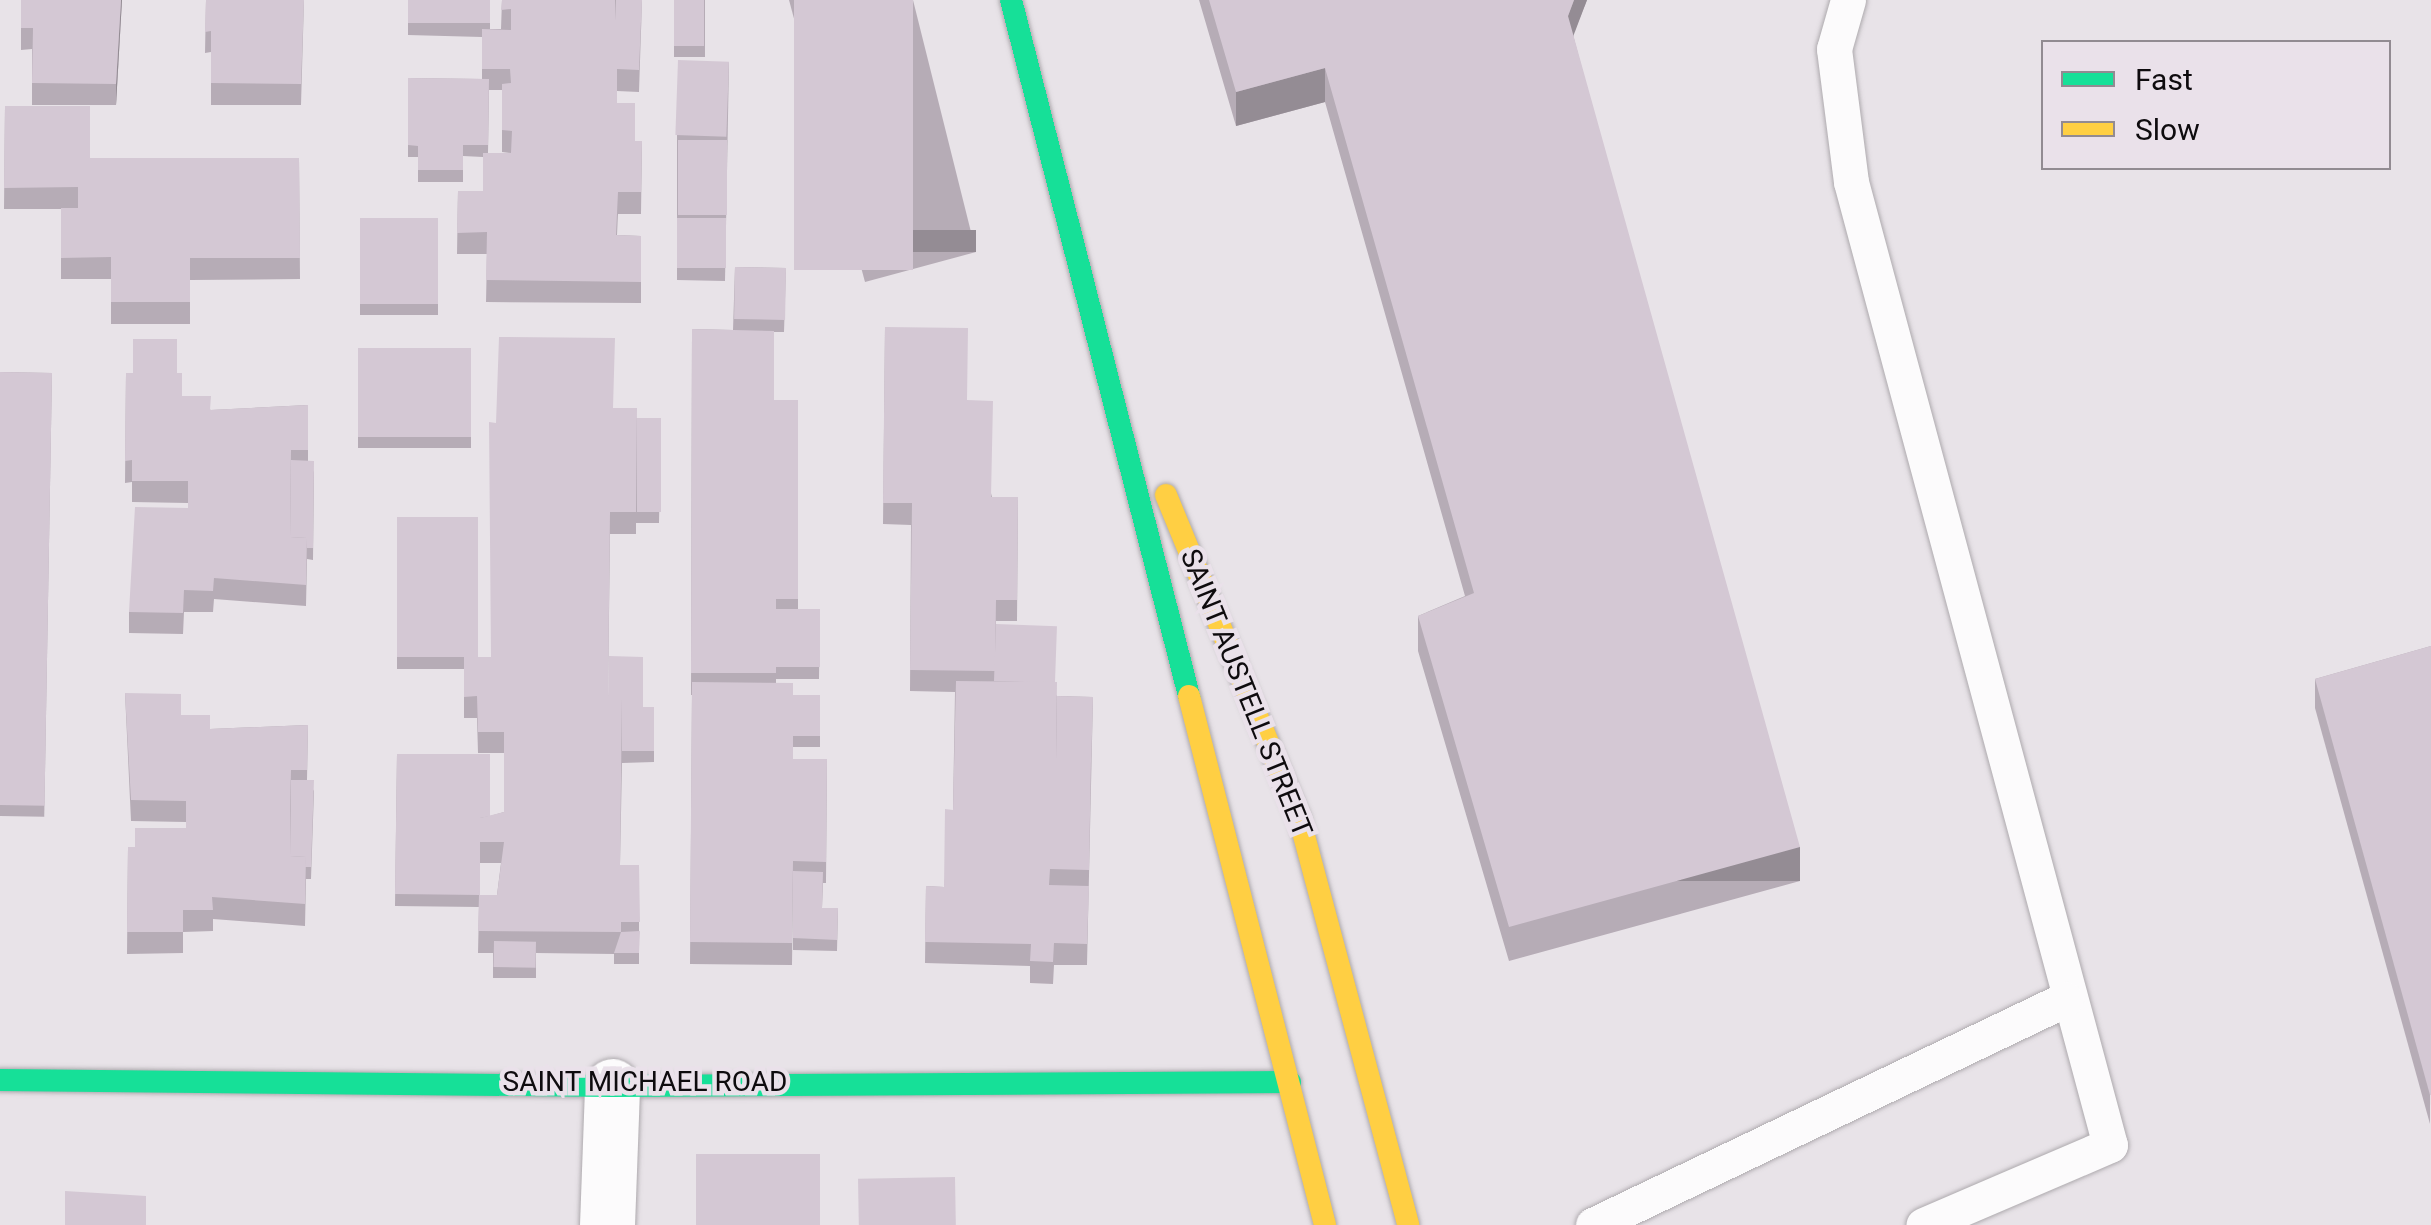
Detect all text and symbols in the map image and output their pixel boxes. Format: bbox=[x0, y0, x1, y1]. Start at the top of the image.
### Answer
legend bbox=[2041, 40, 2391, 170]
text: Fast bbox=[2135, 62, 2193, 97]
text: Slow bbox=[2135, 112, 2200, 147]
street label: SAINT AUSTELL STREET bbox=[1173, 544, 1319, 842]
street label: SAINT MICHAEL ROAD bbox=[502, 1065, 788, 1099]

